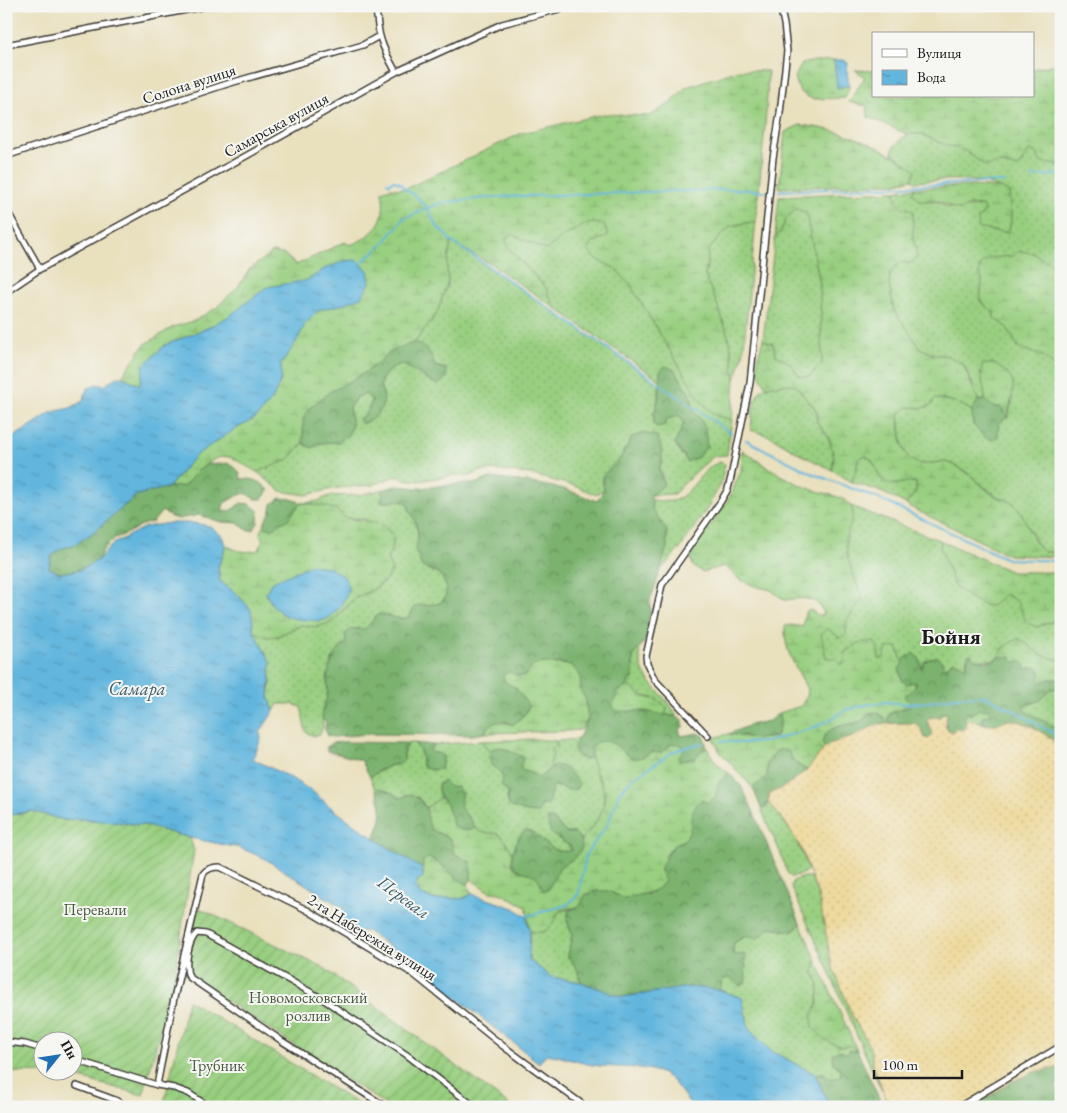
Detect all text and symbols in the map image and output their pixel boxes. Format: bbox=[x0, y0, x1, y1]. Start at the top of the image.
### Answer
legend bbox=[872, 32, 1034, 98]
text: Вулиця bbox=[917, 43, 962, 62]
street label: Солона вулиця bbox=[140, 59, 238, 109]
text: Вода bbox=[917, 67, 946, 86]
street label: Самарська вулиця bbox=[220, 88, 332, 162]
district label: Бойня bbox=[921, 623, 981, 650]
water label: Самара bbox=[108, 677, 166, 701]
water label: Перевал bbox=[372, 870, 435, 924]
street label: 2-га Набережна вулиця bbox=[304, 889, 440, 985]
park label: Перевали bbox=[63, 899, 127, 920]
park label: Новомосковський розлив bbox=[249, 987, 368, 1026]
north arrow bbox=[32, 1030, 82, 1080]
text: Пн bbox=[57, 1037, 82, 1062]
scale bar bbox=[874, 1048, 962, 1080]
park label: Трубник bbox=[189, 1055, 245, 1076]
text: 100 m bbox=[882, 1055, 919, 1074]

